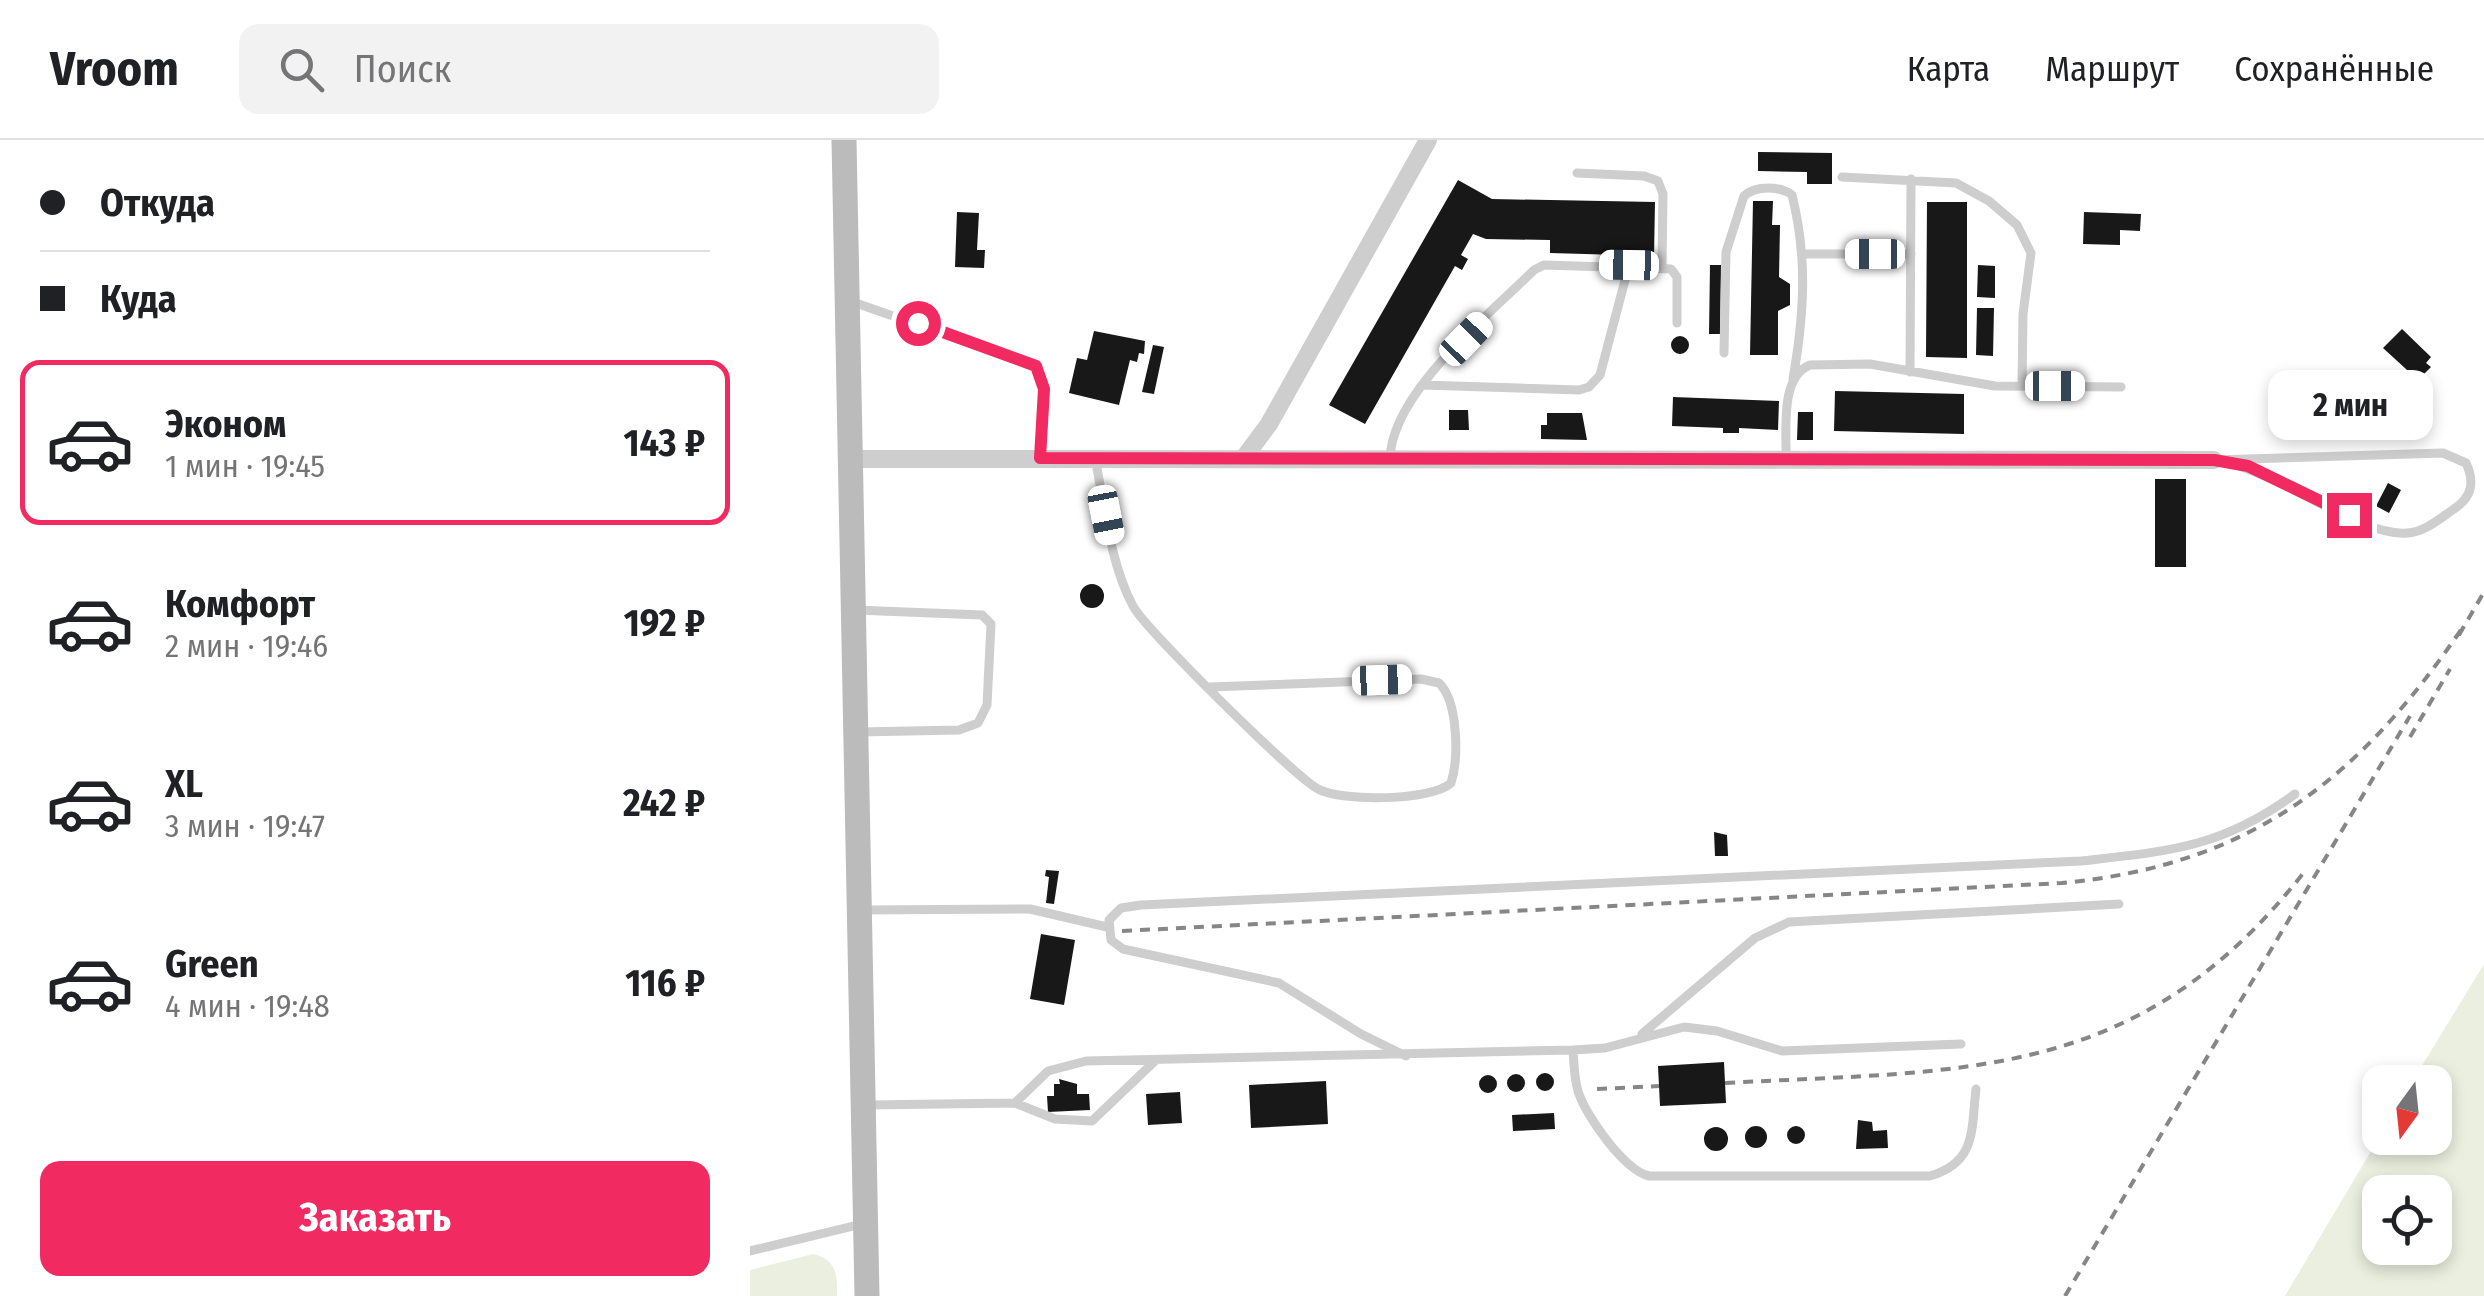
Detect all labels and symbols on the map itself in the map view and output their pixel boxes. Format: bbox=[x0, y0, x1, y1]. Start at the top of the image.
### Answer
car bbox=[1845, 239, 1905, 269]
car bbox=[1599, 249, 1659, 281]
route start bbox=[896, 301, 941, 346]
car bbox=[1434, 307, 1498, 371]
callout: 2 мин bbox=[2266, 370, 2432, 440]
car bbox=[2025, 371, 2085, 401]
car bbox=[1086, 483, 1126, 547]
route end bbox=[2327, 493, 2372, 538]
car bbox=[1351, 664, 1413, 696]
north arrow bbox=[2362, 1065, 2452, 1155]

